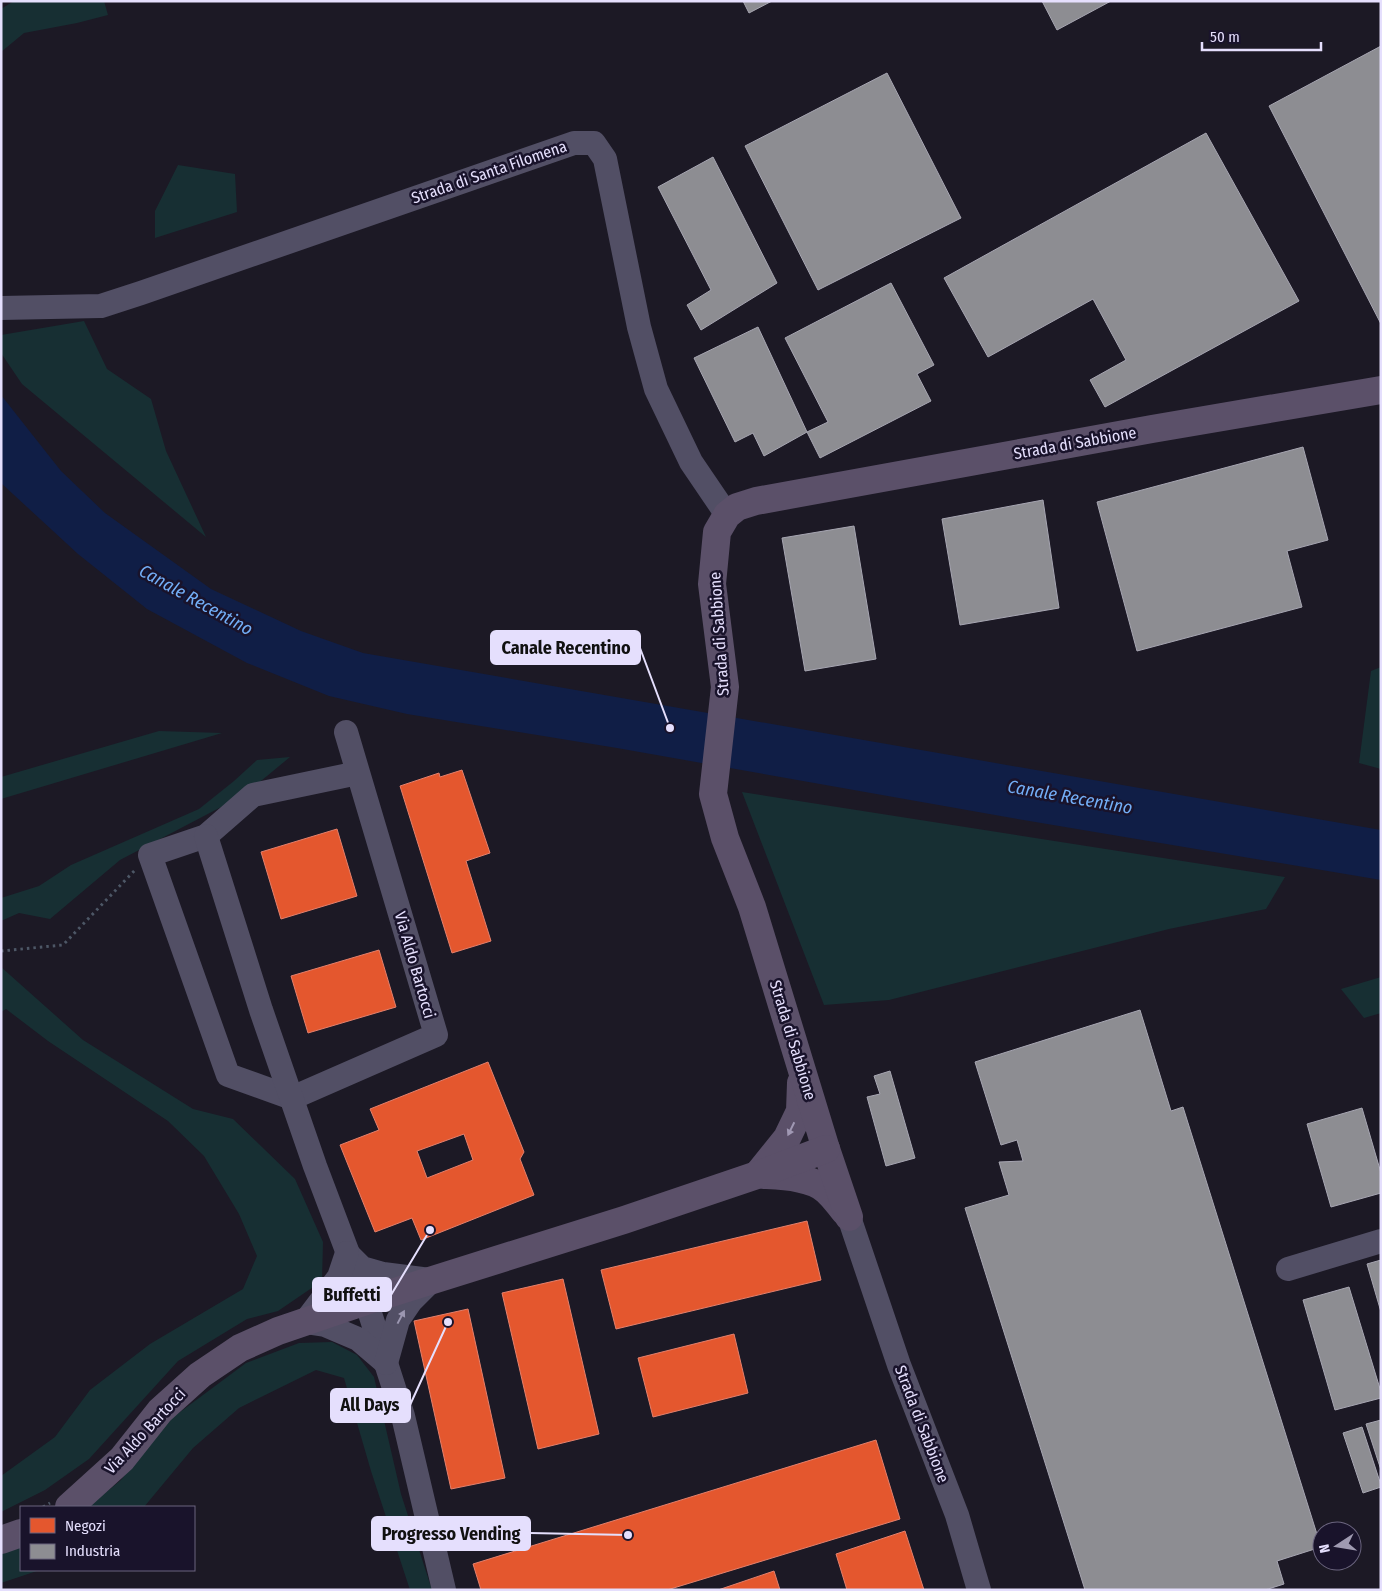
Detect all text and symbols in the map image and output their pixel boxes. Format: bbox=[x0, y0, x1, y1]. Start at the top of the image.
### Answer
scale bar bbox=[1202, 20, 1321, 52]
text: 50 m bbox=[1210, 28, 1240, 46]
street label: Strada di Santa Filomena bbox=[409, 136, 569, 208]
street label: Strada di Sabbione bbox=[1012, 423, 1138, 463]
water label: Canale Recentino bbox=[135, 560, 257, 640]
street label: Strada di Sabbione bbox=[705, 571, 733, 697]
callout: Canale Recentino bbox=[491, 631, 640, 664]
text: Canale Recentino bbox=[501, 637, 631, 659]
water label: Canale Recentino bbox=[1006, 775, 1134, 819]
street label: Via Aldo Bartocci bbox=[391, 909, 439, 1021]
street label: Strada di Sabbione bbox=[766, 978, 820, 1102]
one-way arrow bbox=[787, 1122, 796, 1137]
callout: Buffetti bbox=[313, 1278, 391, 1311]
text: Buffetti bbox=[323, 1284, 381, 1306]
one-way arrow bbox=[397, 1310, 405, 1324]
street label: Strada di Sabbione bbox=[891, 1363, 953, 1485]
street label: Via Aldo Bartocci bbox=[101, 1384, 189, 1478]
callout: All Days bbox=[331, 1389, 410, 1422]
text: All Days bbox=[340, 1394, 400, 1416]
legend bbox=[20, 1506, 195, 1571]
text: Negozi bbox=[65, 1517, 106, 1535]
callout: Progresso Vending bbox=[372, 1517, 530, 1550]
north arrow bbox=[1312, 1521, 1362, 1571]
text: Progresso Vending bbox=[382, 1523, 520, 1545]
text: Industria bbox=[65, 1542, 120, 1560]
text: N bbox=[1316, 1543, 1334, 1554]

